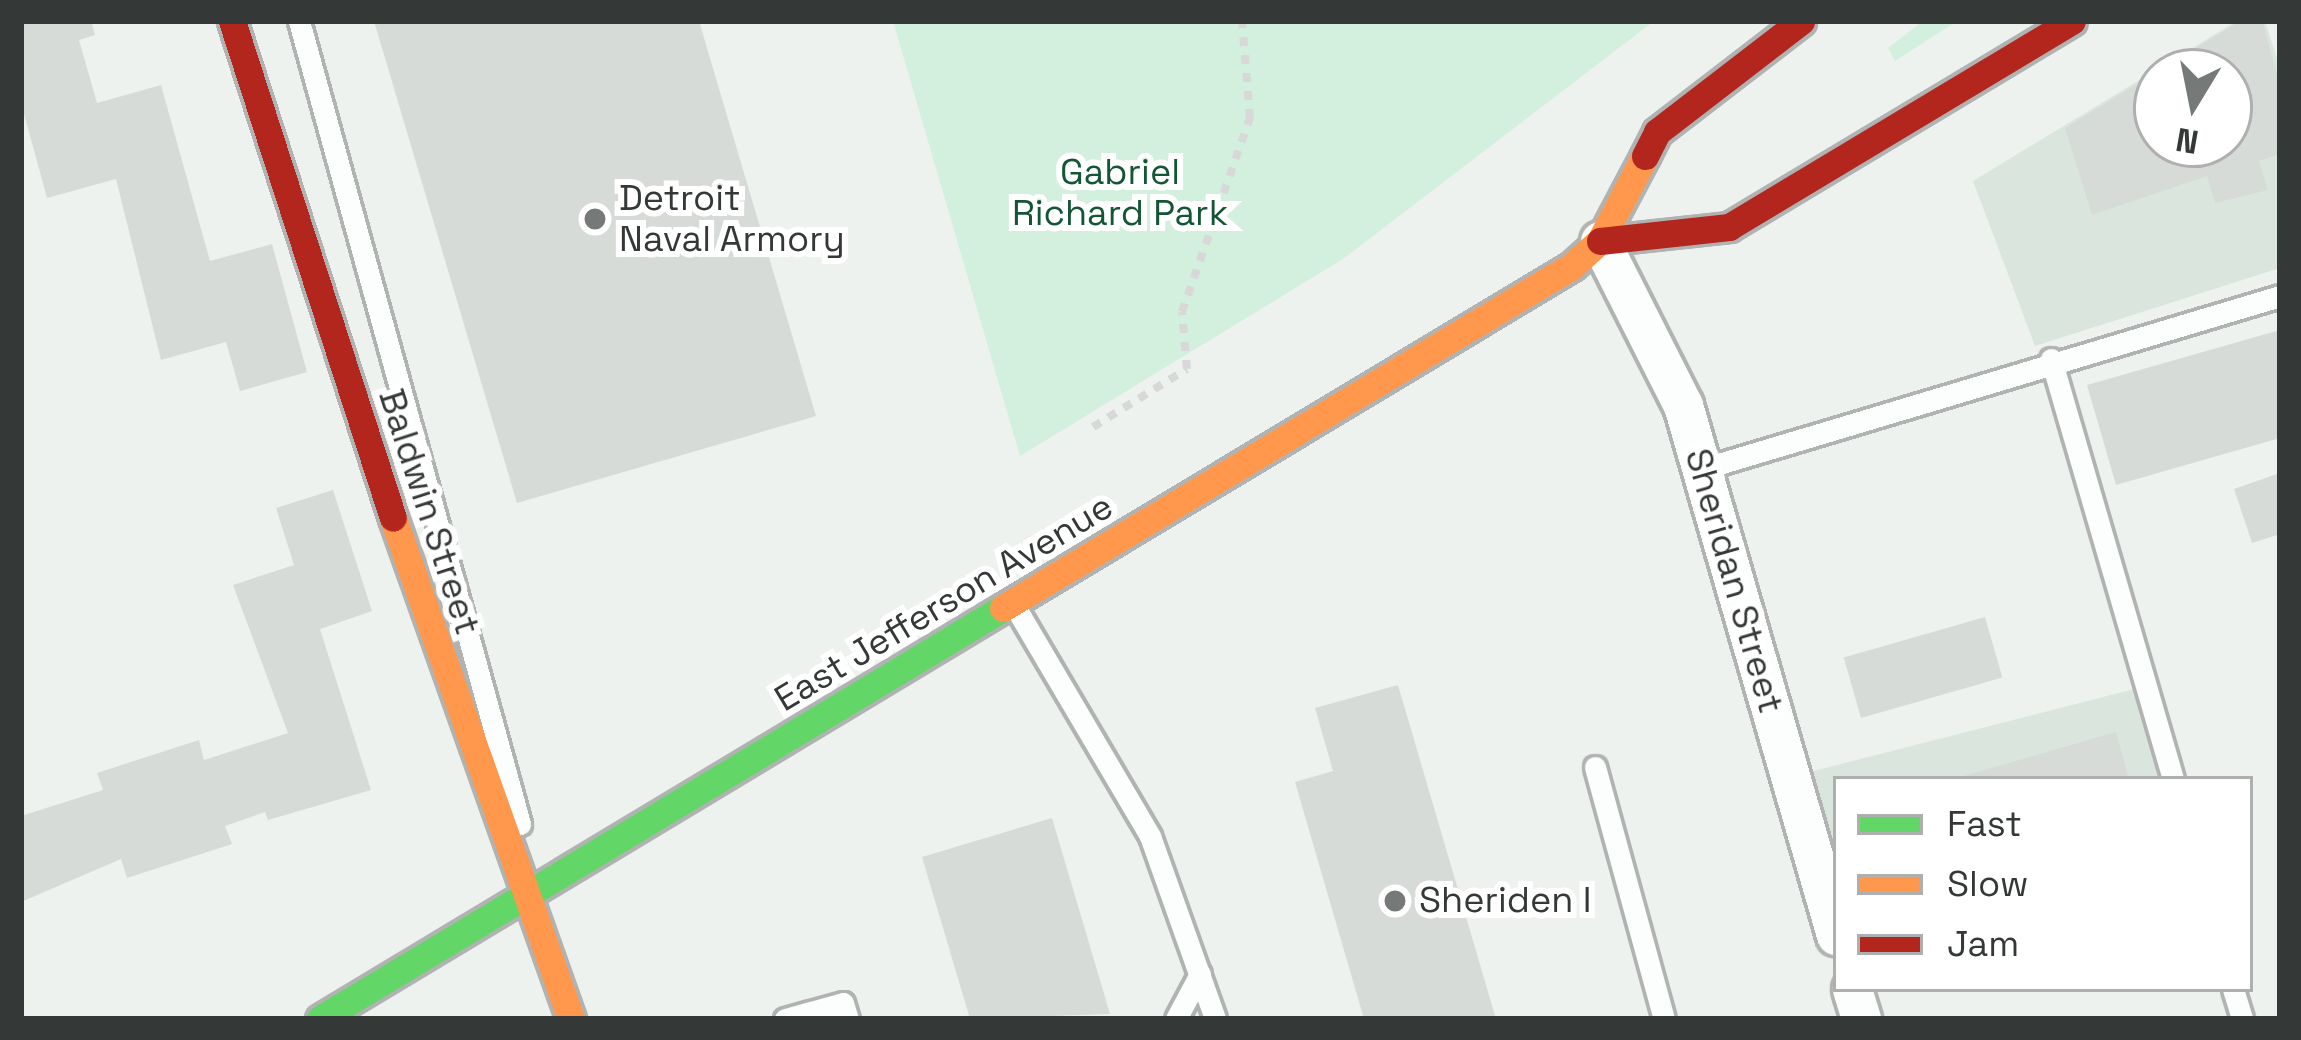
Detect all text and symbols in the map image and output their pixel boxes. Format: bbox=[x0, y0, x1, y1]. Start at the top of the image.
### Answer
north arrow bbox=[2133, 48, 2253, 168]
text: N bbox=[2173, 118, 2202, 163]
park label: Gabriel Richard Park bbox=[1012, 150, 1228, 235]
place label: Detroit Naval Armory bbox=[619, 176, 845, 261]
marker: Detroit Naval Armory bbox=[582, 206, 608, 232]
street label: Baldwin Street bbox=[369, 384, 489, 640]
street label: Sheridan Street bbox=[1676, 444, 1792, 718]
street label: East Jefferson Avenue bbox=[767, 485, 1121, 721]
legend bbox=[1833, 776, 2253, 992]
text: Fast bbox=[1947, 801, 2022, 847]
text: Slow bbox=[1947, 861, 2029, 907]
place label: Sheriden I bbox=[1419, 879, 1591, 923]
marker: Sheriden I bbox=[1382, 888, 1408, 914]
text: Jam bbox=[1947, 921, 2019, 967]

